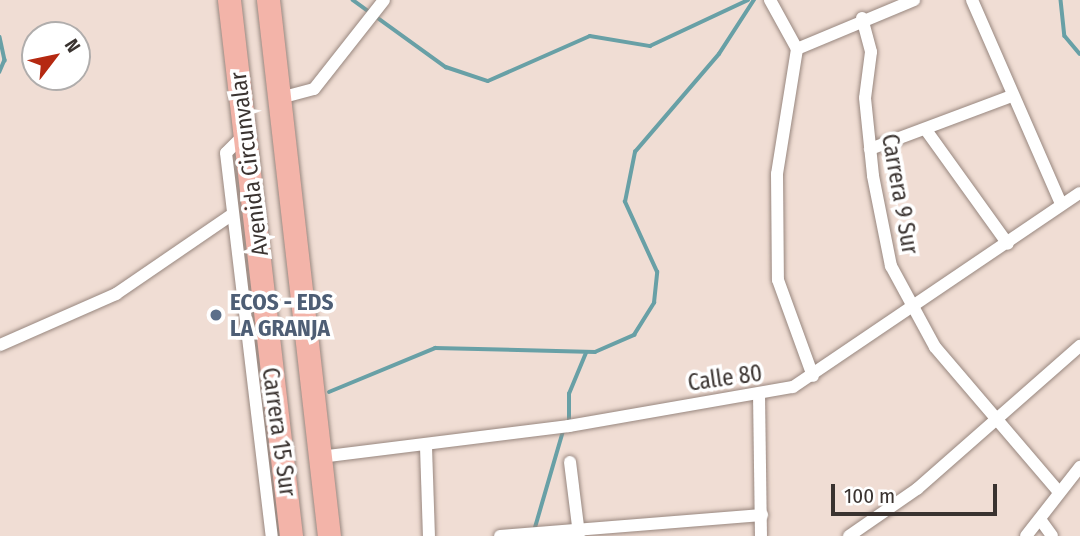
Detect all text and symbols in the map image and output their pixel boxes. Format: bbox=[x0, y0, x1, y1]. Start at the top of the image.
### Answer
north arrow bbox=[21, 21, 91, 91]
text: N bbox=[60, 35, 85, 57]
street label: Avenida Circunvalar bbox=[224, 70, 274, 258]
street label: Carrera 9 Sur bbox=[876, 132, 924, 256]
place label: ECOS - EDS LA GRANJA bbox=[230, 288, 333, 342]
marker: ECOS - EDS LA GRANJA bbox=[208, 307, 224, 323]
street label: Calle 80 bbox=[686, 359, 764, 397]
street label: Carrera 15 Sur bbox=[256, 366, 302, 498]
scale bar bbox=[835, 470, 1001, 514]
text: 100 m bbox=[844, 483, 895, 509]

